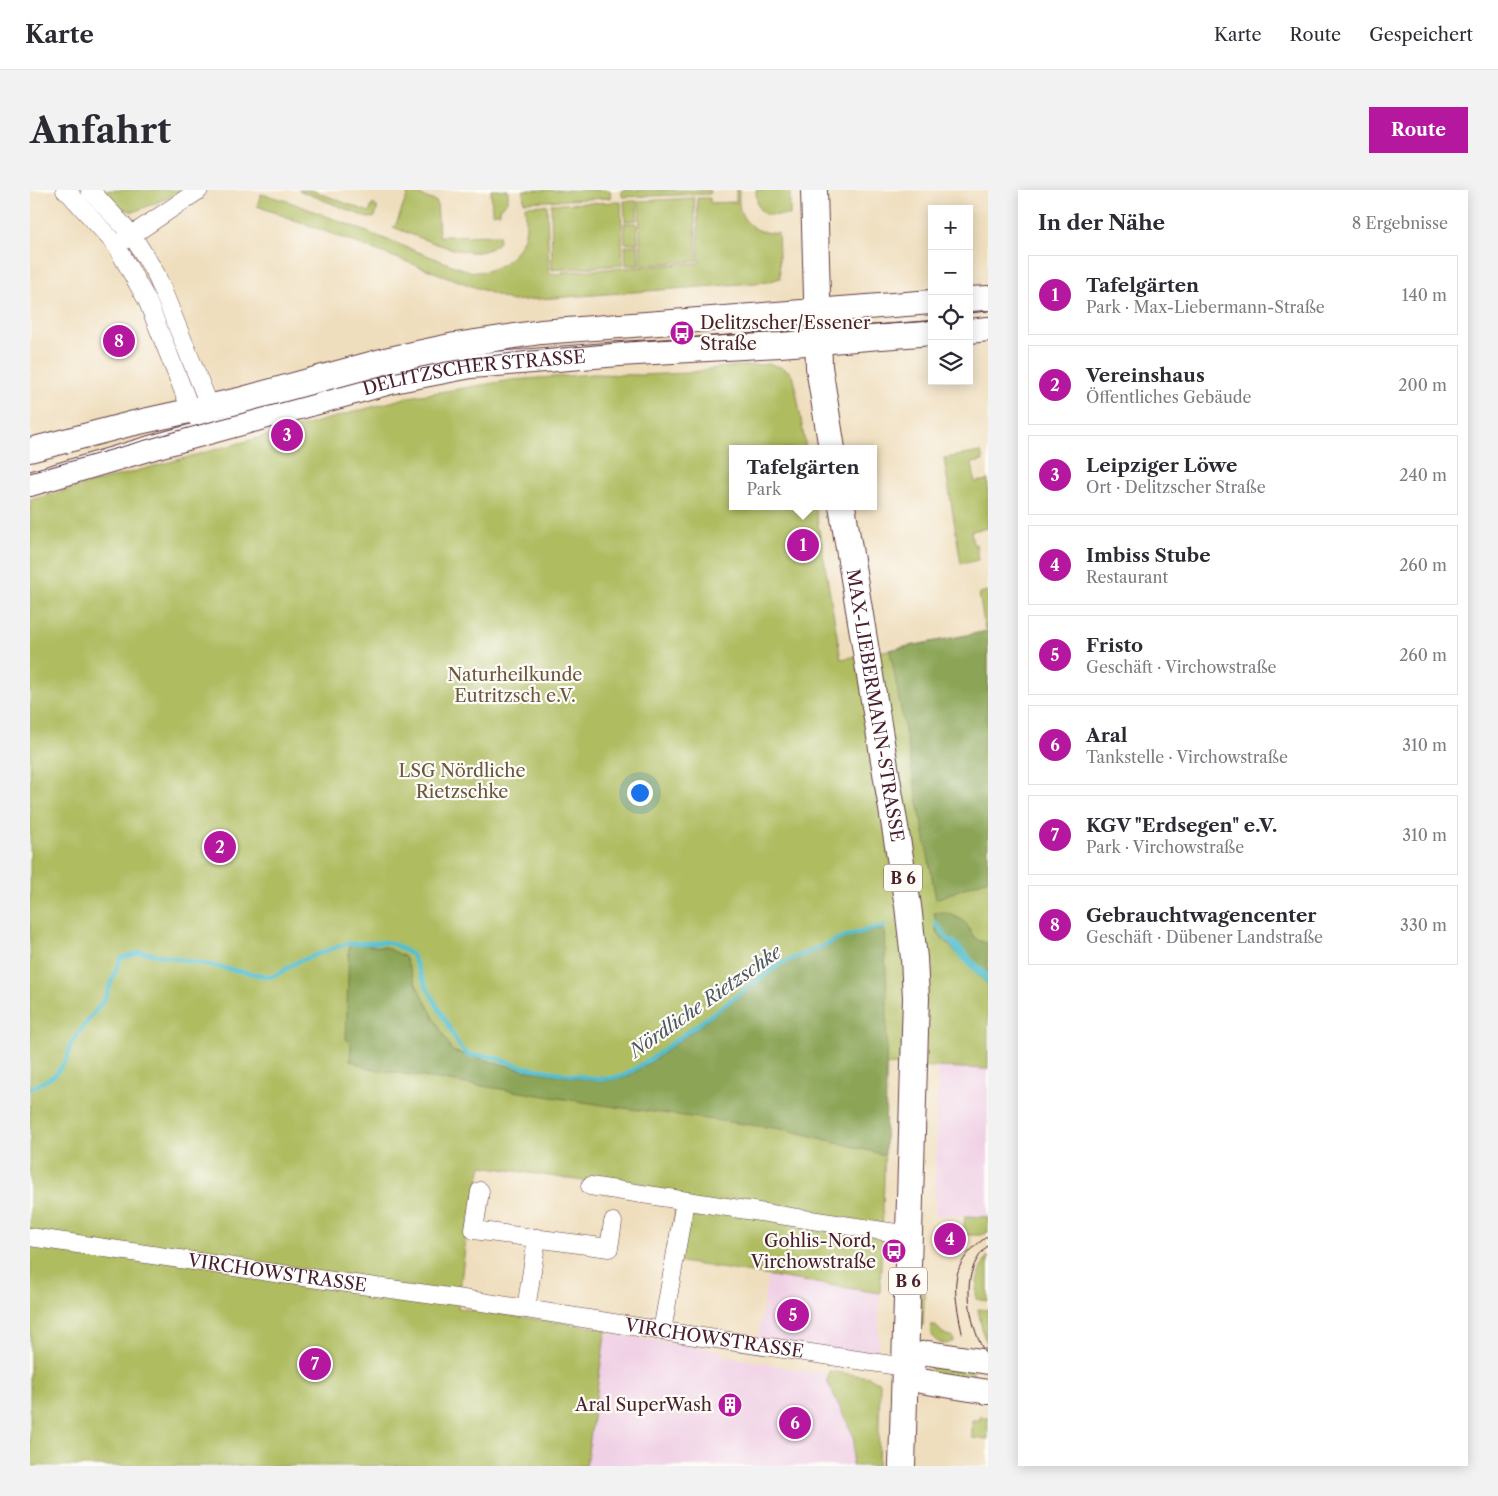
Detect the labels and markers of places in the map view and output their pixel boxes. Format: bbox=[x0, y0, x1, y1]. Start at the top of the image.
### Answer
place label: Delitzscher/Essener Straße bbox=[700, 312, 871, 355]
bus stop icon: Delitzscher/Essener Straße bbox=[669, 320, 695, 346]
pin: 8 bbox=[103, 322, 135, 360]
pin: 3 bbox=[271, 416, 303, 454]
pin: 1 bbox=[787, 526, 819, 564]
pin: 2 bbox=[204, 828, 236, 866]
pin: 4 bbox=[934, 1220, 966, 1258]
place label: Gohlis-Nord, Virchowstraße bbox=[750, 1230, 876, 1273]
bus stop icon: Gohlis-Nord, Virchowstraße bbox=[881, 1238, 907, 1264]
pin: 5 bbox=[777, 1296, 809, 1334]
pin: 7 bbox=[299, 1345, 331, 1383]
building icon: Aral SuperWash bbox=[717, 1392, 743, 1418]
place label: Aral SuperWash bbox=[574, 1394, 712, 1416]
pin: 6 bbox=[779, 1404, 811, 1442]

